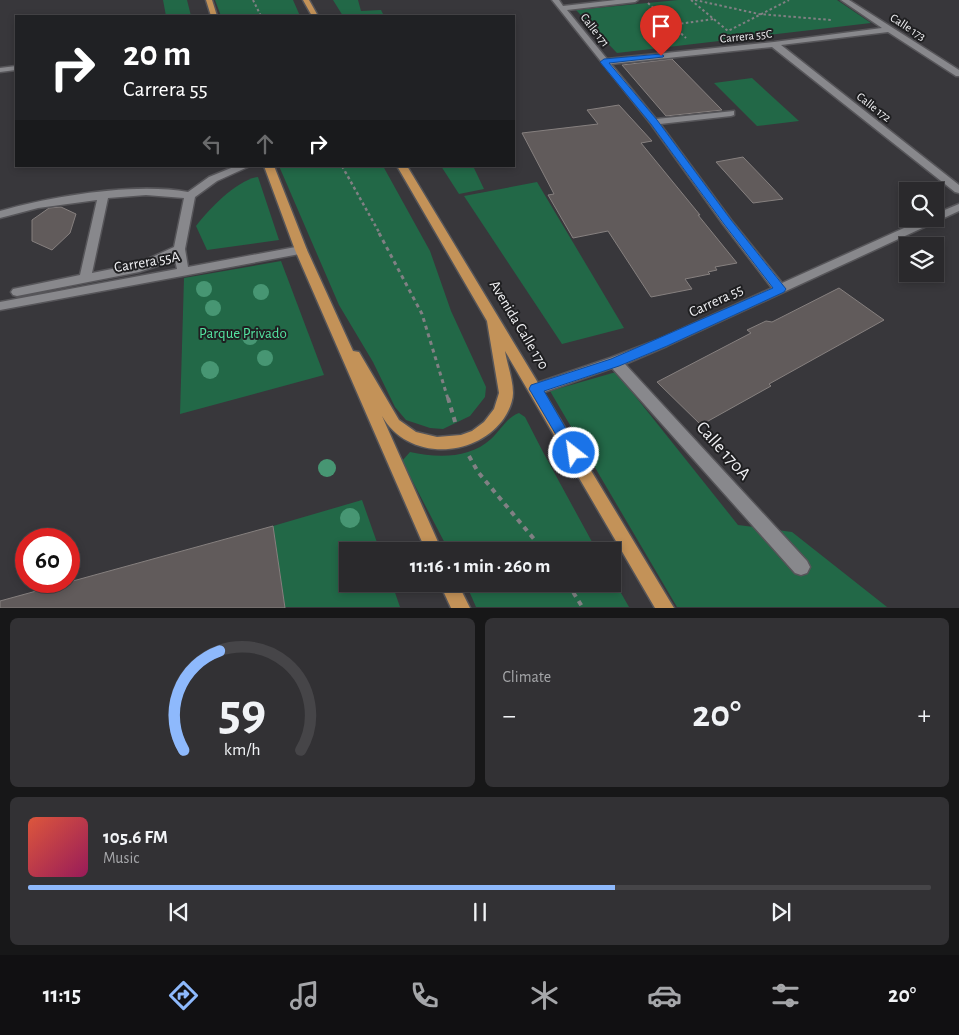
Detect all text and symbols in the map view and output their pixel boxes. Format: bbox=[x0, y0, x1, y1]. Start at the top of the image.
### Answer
pin bbox=[640, 5, 682, 56]
street label: Calle 171 bbox=[578, 11, 612, 49]
street label: Calle 173 bbox=[888, 11, 928, 43]
icon: arrive bbox=[647, 12, 675, 40]
street label: Carrera 55C bbox=[719, 27, 773, 45]
icon: right bbox=[40, 35, 105, 100]
text: 20 m bbox=[123, 37, 191, 72]
text: Carrera 55 bbox=[123, 78, 208, 100]
street label: Calle 172 bbox=[855, 90, 894, 124]
icon: left bbox=[198, 130, 226, 158]
icon: ahead bbox=[251, 130, 279, 158]
icon: right bbox=[304, 130, 332, 158]
map controls bbox=[899, 182, 944, 282]
button: search bbox=[899, 182, 944, 227]
button: layers bbox=[899, 237, 944, 282]
street label: Carrera 55A bbox=[113, 249, 181, 275]
street label: Avenida Calle 170 bbox=[487, 278, 551, 372]
street label: Carrera 55 bbox=[687, 282, 745, 320]
park label: Parque Privado bbox=[199, 326, 287, 341]
street label: Calle 170A bbox=[692, 418, 754, 484]
position arrow bbox=[547, 426, 599, 478]
speed limit sign: 60 bbox=[15, 528, 80, 593]
text: 11:16 · 1 min · 260 m bbox=[410, 557, 550, 576]
text: Climate bbox=[503, 669, 551, 685]
text: 59 bbox=[218, 687, 266, 739]
text: 20° bbox=[692, 696, 741, 734]
text: − bbox=[503, 702, 516, 730]
text: + bbox=[918, 702, 931, 730]
text: km/h bbox=[224, 741, 261, 759]
text: 105.6 FM bbox=[103, 828, 168, 847]
text: Music bbox=[103, 850, 139, 866]
icon: previous bbox=[165, 898, 193, 926]
icon: pause bbox=[466, 898, 494, 926]
icon: next bbox=[767, 898, 795, 926]
icon: directions bbox=[166, 978, 201, 1013]
icon: music bbox=[287, 978, 322, 1013]
icon: phone bbox=[407, 978, 442, 1013]
icon: climate bbox=[527, 978, 562, 1013]
icon: car bbox=[647, 978, 682, 1013]
icon: filters bbox=[768, 978, 803, 1013]
text: 11:15 bbox=[43, 984, 81, 1006]
text: 20° bbox=[888, 984, 916, 1006]

